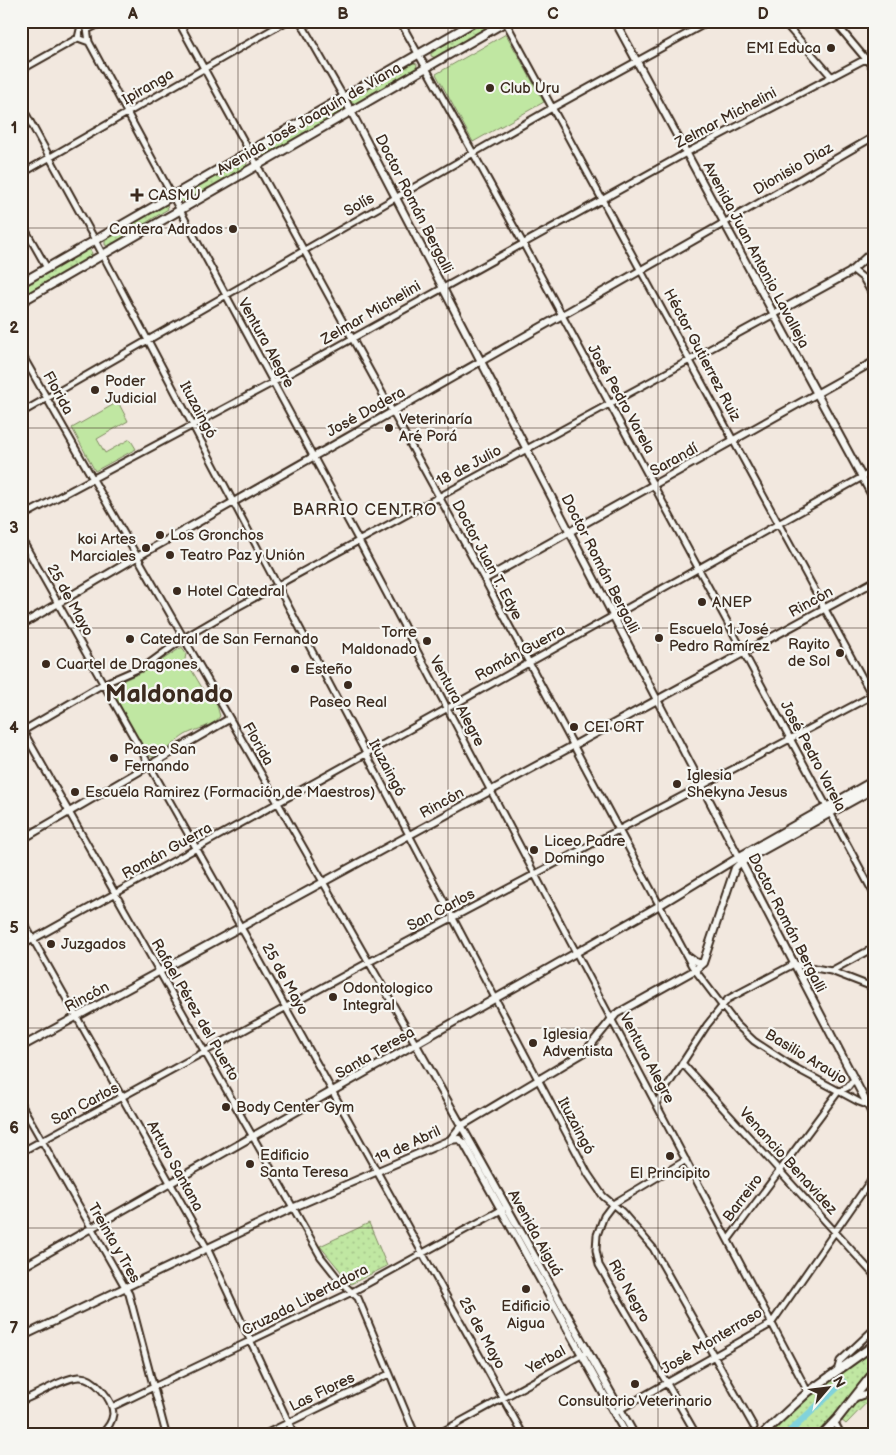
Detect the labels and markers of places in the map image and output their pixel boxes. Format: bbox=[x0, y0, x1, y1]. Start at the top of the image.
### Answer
place label: EMI Educa bbox=[746, 39, 821, 58]
marker: EMI Educa bbox=[825, 42, 837, 54]
place label: Club Uru bbox=[500, 79, 560, 98]
marker: Club Uru bbox=[484, 82, 496, 94]
place label: CASMU bbox=[148, 186, 201, 205]
marker: CASMU bbox=[130, 188, 144, 202]
place label: Cantera Adrados bbox=[109, 220, 224, 239]
marker: Cantera Adrados bbox=[227, 223, 239, 235]
place label: Poder Judicial bbox=[105, 372, 157, 408]
marker: Poder Judicial bbox=[89, 384, 101, 396]
place label: Veterinaría Aré Porá bbox=[399, 410, 472, 446]
marker: Veterinaría Aré Porá bbox=[383, 422, 395, 434]
place label: Los Gronchos bbox=[170, 526, 264, 545]
marker: Los Gronchos bbox=[154, 529, 166, 541]
place label: koi Artes Marciales bbox=[70, 530, 137, 566]
marker: koi Artes Marciales bbox=[140, 542, 152, 554]
place label: Teatro Paz y Unión bbox=[180, 546, 305, 565]
marker: Teatro Paz y Unión bbox=[164, 549, 176, 561]
place label: Hotel Catedral bbox=[187, 582, 285, 601]
marker: Hotel Catedral bbox=[171, 585, 183, 597]
place label: ANEP bbox=[712, 593, 752, 612]
marker: ANEP bbox=[696, 596, 708, 608]
place label: Escuela 1 José Pedro Ramírez bbox=[669, 620, 770, 656]
place label: Torre Maldonado bbox=[341, 623, 417, 659]
place label: Catedral de San Fernando bbox=[140, 630, 318, 649]
marker: Escuela 1 José Pedro Ramírez bbox=[653, 632, 665, 644]
marker: Catedral de San Fernando bbox=[124, 633, 136, 645]
marker: Torre Maldonado bbox=[421, 635, 433, 647]
place label: Rayito de Sol bbox=[788, 635, 830, 671]
marker: Rayito de Sol bbox=[834, 647, 846, 659]
place label: Cuartel de Dragones bbox=[56, 655, 198, 674]
marker: Cuartel de Dragones bbox=[40, 658, 52, 670]
place label: Esteño bbox=[305, 660, 352, 679]
marker: Esteño bbox=[289, 663, 301, 675]
marker: Paseo Real bbox=[342, 679, 354, 691]
place label: Paseo Real bbox=[309, 693, 387, 712]
place label: CEI ORT bbox=[584, 718, 644, 737]
marker: CEI ORT bbox=[568, 721, 580, 733]
place label: Paseo San Fernando bbox=[124, 740, 196, 776]
marker: Paseo San Fernando bbox=[108, 752, 120, 764]
place label: Iglesia Shekyna Jesus bbox=[687, 766, 788, 802]
marker: Iglesia Shekyna Jesus bbox=[671, 778, 683, 790]
place label: Escuela Ramirez (Formación de Maestros) bbox=[85, 783, 375, 802]
marker: Escuela Ramirez (Formación de Maestros) bbox=[69, 786, 81, 798]
place label: Liceo Padre Domingo bbox=[544, 832, 626, 868]
marker: Liceo Padre Domingo bbox=[528, 844, 540, 856]
place label: Juzgados bbox=[61, 935, 126, 954]
marker: Juzgados bbox=[45, 938, 57, 950]
place label: Odontologico Integral bbox=[343, 979, 433, 1015]
marker: Odontologico Integral bbox=[327, 991, 339, 1003]
place label: Iglesia Adventista bbox=[543, 1025, 613, 1061]
marker: Iglesia Adventista bbox=[527, 1037, 539, 1049]
place label: Body Center Gym bbox=[236, 1098, 354, 1117]
marker: Body Center Gym bbox=[220, 1101, 232, 1113]
place label: Edificio Santa Teresa bbox=[260, 1146, 349, 1182]
marker: El Principito bbox=[664, 1150, 676, 1162]
marker: Edificio Santa Teresa bbox=[244, 1158, 256, 1170]
place label: El Principito bbox=[630, 1164, 710, 1183]
marker: Edificio Aigua bbox=[520, 1283, 532, 1295]
place label: Edificio Aigua bbox=[501, 1297, 551, 1333]
marker: Consultorio Veterinario bbox=[629, 1378, 641, 1390]
place label: Consultorio Veterinario bbox=[558, 1392, 712, 1411]

